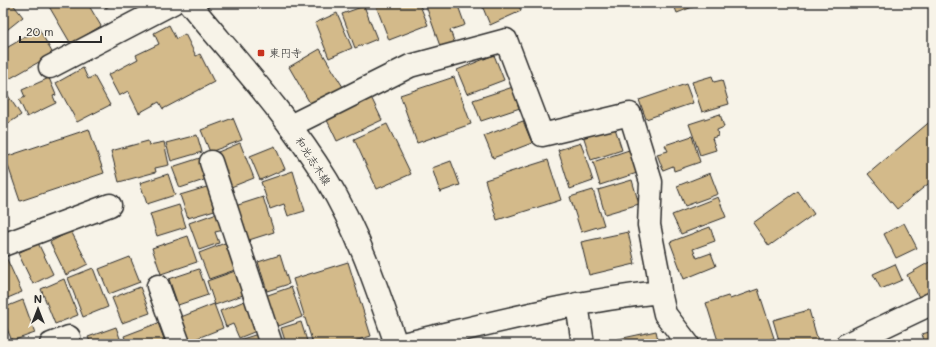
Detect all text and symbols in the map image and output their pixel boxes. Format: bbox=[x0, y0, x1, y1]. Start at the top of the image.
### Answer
scale bar bbox=[20, 18, 101, 44]
text: 20 m bbox=[26, 23, 54, 39]
place label: 東円寺 bbox=[269, 45, 302, 60]
marker: 東円寺 bbox=[256, 48, 266, 58]
street label: 和光志木線 bbox=[292, 134, 335, 188]
north arrow bbox=[18, 289, 58, 329]
text: N bbox=[34, 291, 42, 306]

